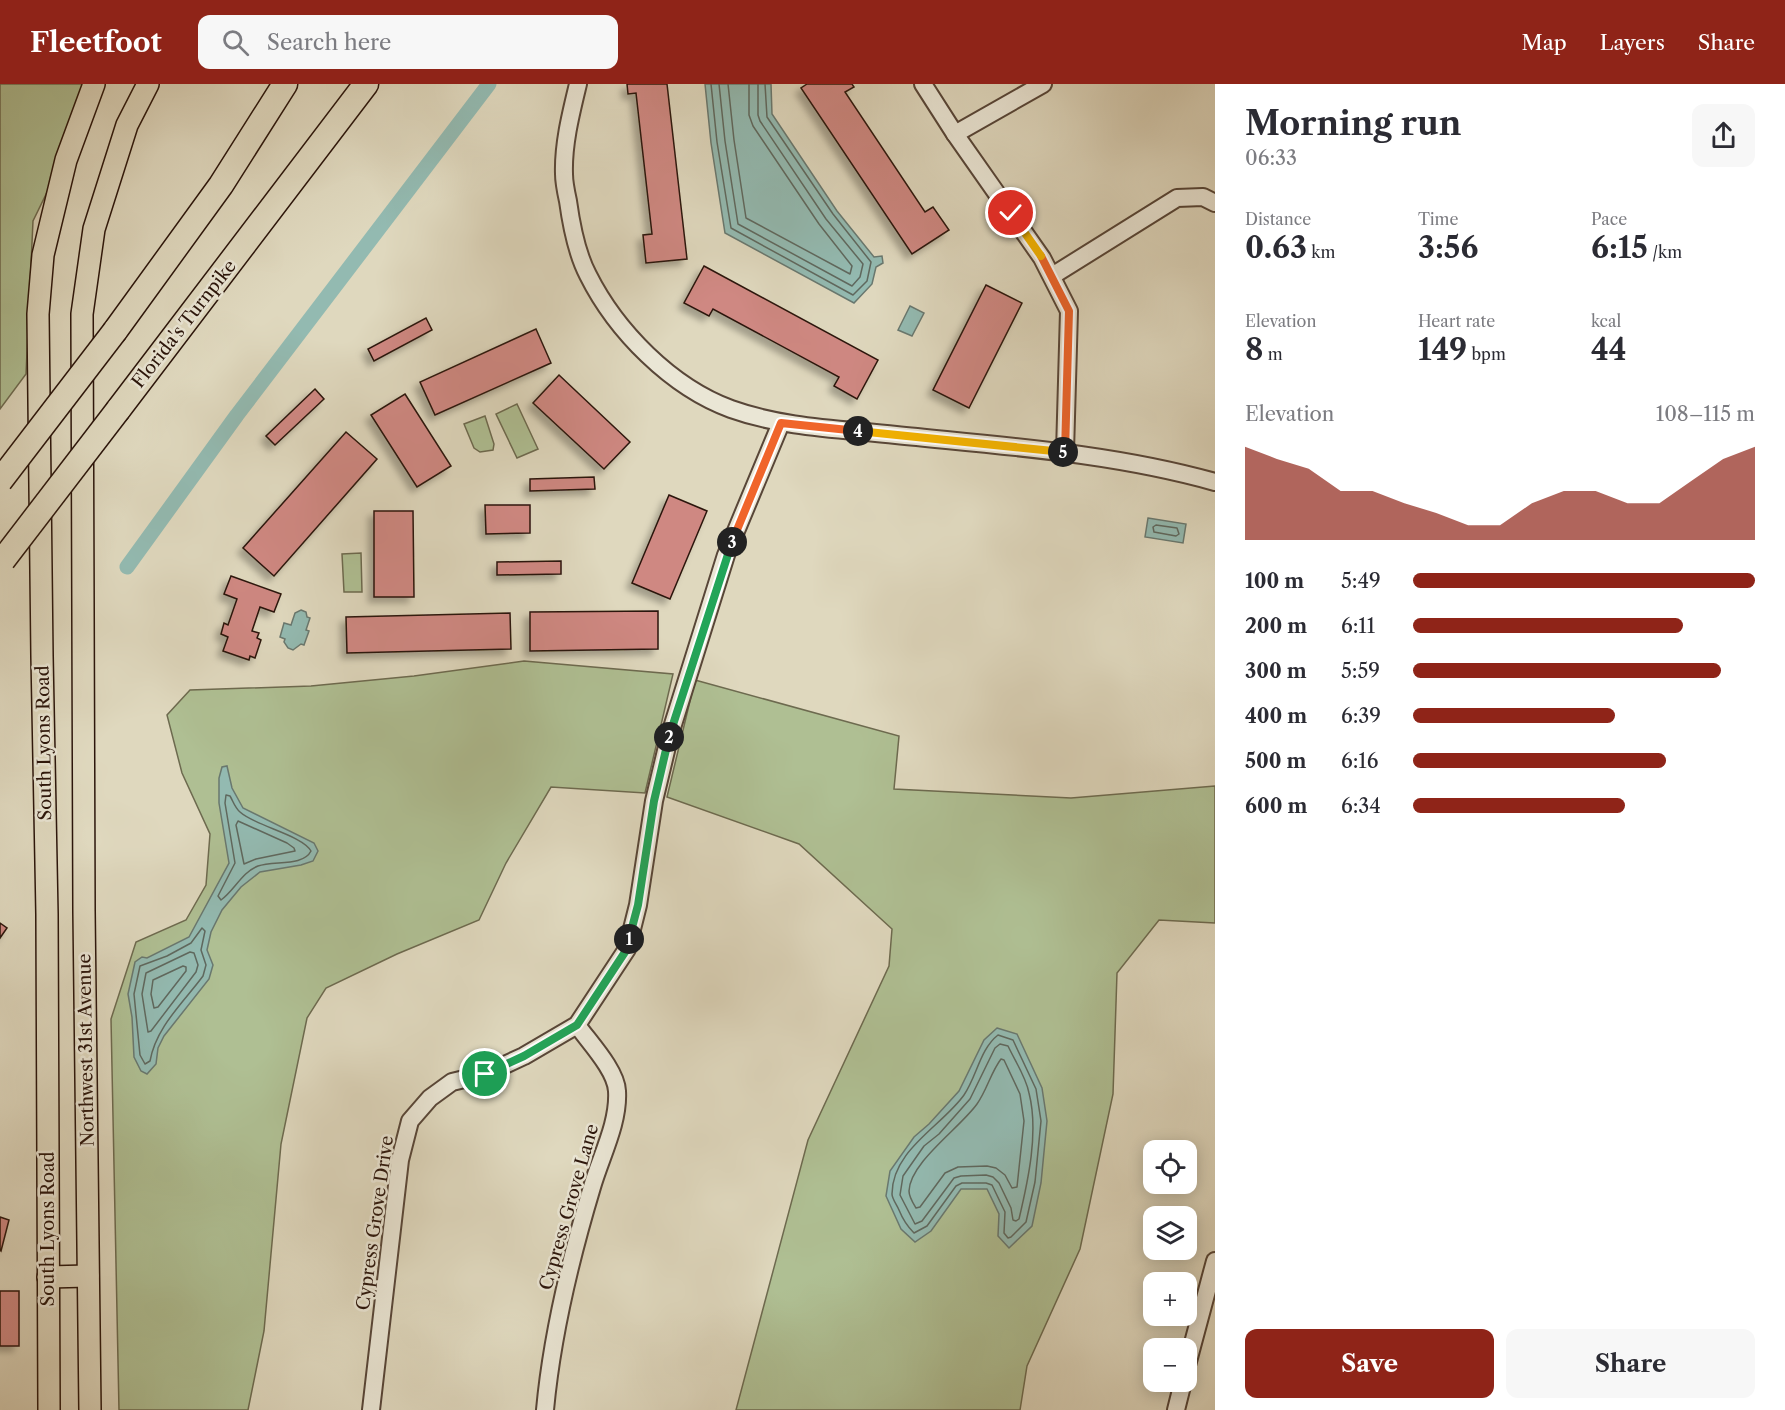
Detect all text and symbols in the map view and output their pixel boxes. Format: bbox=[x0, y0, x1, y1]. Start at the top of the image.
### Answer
search box bbox=[198, 15, 618, 69]
text: Fleetfoot bbox=[30, 25, 162, 59]
icon: search bbox=[219, 26, 252, 59]
text: Search here bbox=[267, 29, 391, 56]
text: Map bbox=[1522, 30, 1567, 55]
text: Layers bbox=[1600, 30, 1665, 55]
text: Share bbox=[1698, 30, 1755, 55]
text: Morning run bbox=[1245, 103, 1461, 144]
button: share bbox=[1692, 104, 1755, 167]
text: 06:33 bbox=[1245, 146, 1297, 170]
pin bbox=[985, 187, 1036, 238]
icon: check bbox=[994, 196, 1027, 229]
text: Distance bbox=[1245, 209, 1311, 229]
text: Time bbox=[1418, 209, 1458, 229]
text: Pace bbox=[1591, 209, 1627, 229]
text: 0.63 bbox=[1245, 229, 1307, 266]
text: 3:56 bbox=[1418, 229, 1478, 266]
text: 6:15 bbox=[1591, 229, 1648, 266]
text: km bbox=[1307, 242, 1335, 262]
text: /km bbox=[1648, 242, 1682, 262]
street label: Florida's Turnpike bbox=[127, 256, 241, 392]
text: Elevation bbox=[1245, 311, 1316, 331]
text: Heart rate bbox=[1418, 311, 1495, 331]
text: kcal bbox=[1591, 311, 1621, 331]
text: 8 bbox=[1245, 331, 1263, 368]
text: 149 bbox=[1418, 331, 1467, 368]
text: 44 bbox=[1591, 331, 1627, 368]
text: m bbox=[1263, 344, 1283, 364]
text: bpm bbox=[1467, 344, 1506, 364]
text: Elevation bbox=[1245, 402, 1334, 426]
text: 108–115 m bbox=[1656, 402, 1755, 426]
pin: 4 bbox=[843, 416, 873, 446]
text: 4 bbox=[853, 421, 863, 441]
pin: 5 bbox=[1048, 437, 1078, 467]
text: 5 bbox=[1059, 442, 1067, 462]
pin: 3 bbox=[717, 527, 747, 557]
text: 3 bbox=[727, 532, 737, 552]
text: 100 m bbox=[1245, 569, 1304, 593]
text: 5:49 bbox=[1341, 569, 1381, 593]
text: 200 m bbox=[1245, 614, 1307, 638]
text: 6:11 bbox=[1341, 614, 1375, 638]
text: 300 m bbox=[1245, 659, 1307, 683]
text: 5:59 bbox=[1341, 659, 1380, 683]
street label: South Lyons Road bbox=[32, 665, 56, 821]
text: 400 m bbox=[1245, 704, 1307, 728]
text: 6:39 bbox=[1341, 704, 1381, 728]
pin: 2 bbox=[654, 722, 684, 752]
text: 2 bbox=[664, 727, 674, 747]
text: 500 m bbox=[1245, 749, 1306, 773]
text: 6:16 bbox=[1341, 749, 1378, 773]
text: 600 m bbox=[1245, 794, 1307, 818]
text: 6:34 bbox=[1341, 794, 1381, 818]
pin: 1 bbox=[614, 924, 644, 954]
text: 1 bbox=[625, 929, 633, 949]
street label: Northwest 31st Avenue bbox=[73, 953, 99, 1147]
pin bbox=[459, 1048, 510, 1099]
icon: arrive bbox=[468, 1057, 501, 1090]
street label: Cypress Grove Lane bbox=[535, 1121, 603, 1293]
street label: Cypress Grove Drive bbox=[352, 1134, 398, 1312]
map controls bbox=[1143, 1140, 1197, 1392]
button: locate bbox=[1143, 1140, 1197, 1194]
street label: South Lyons Road bbox=[37, 1151, 59, 1307]
button: layers bbox=[1143, 1206, 1197, 1260]
button: + bbox=[1143, 1272, 1197, 1326]
button: Save bbox=[1245, 1329, 1494, 1398]
button: Share bbox=[1506, 1329, 1755, 1398]
button: − bbox=[1143, 1338, 1197, 1392]

